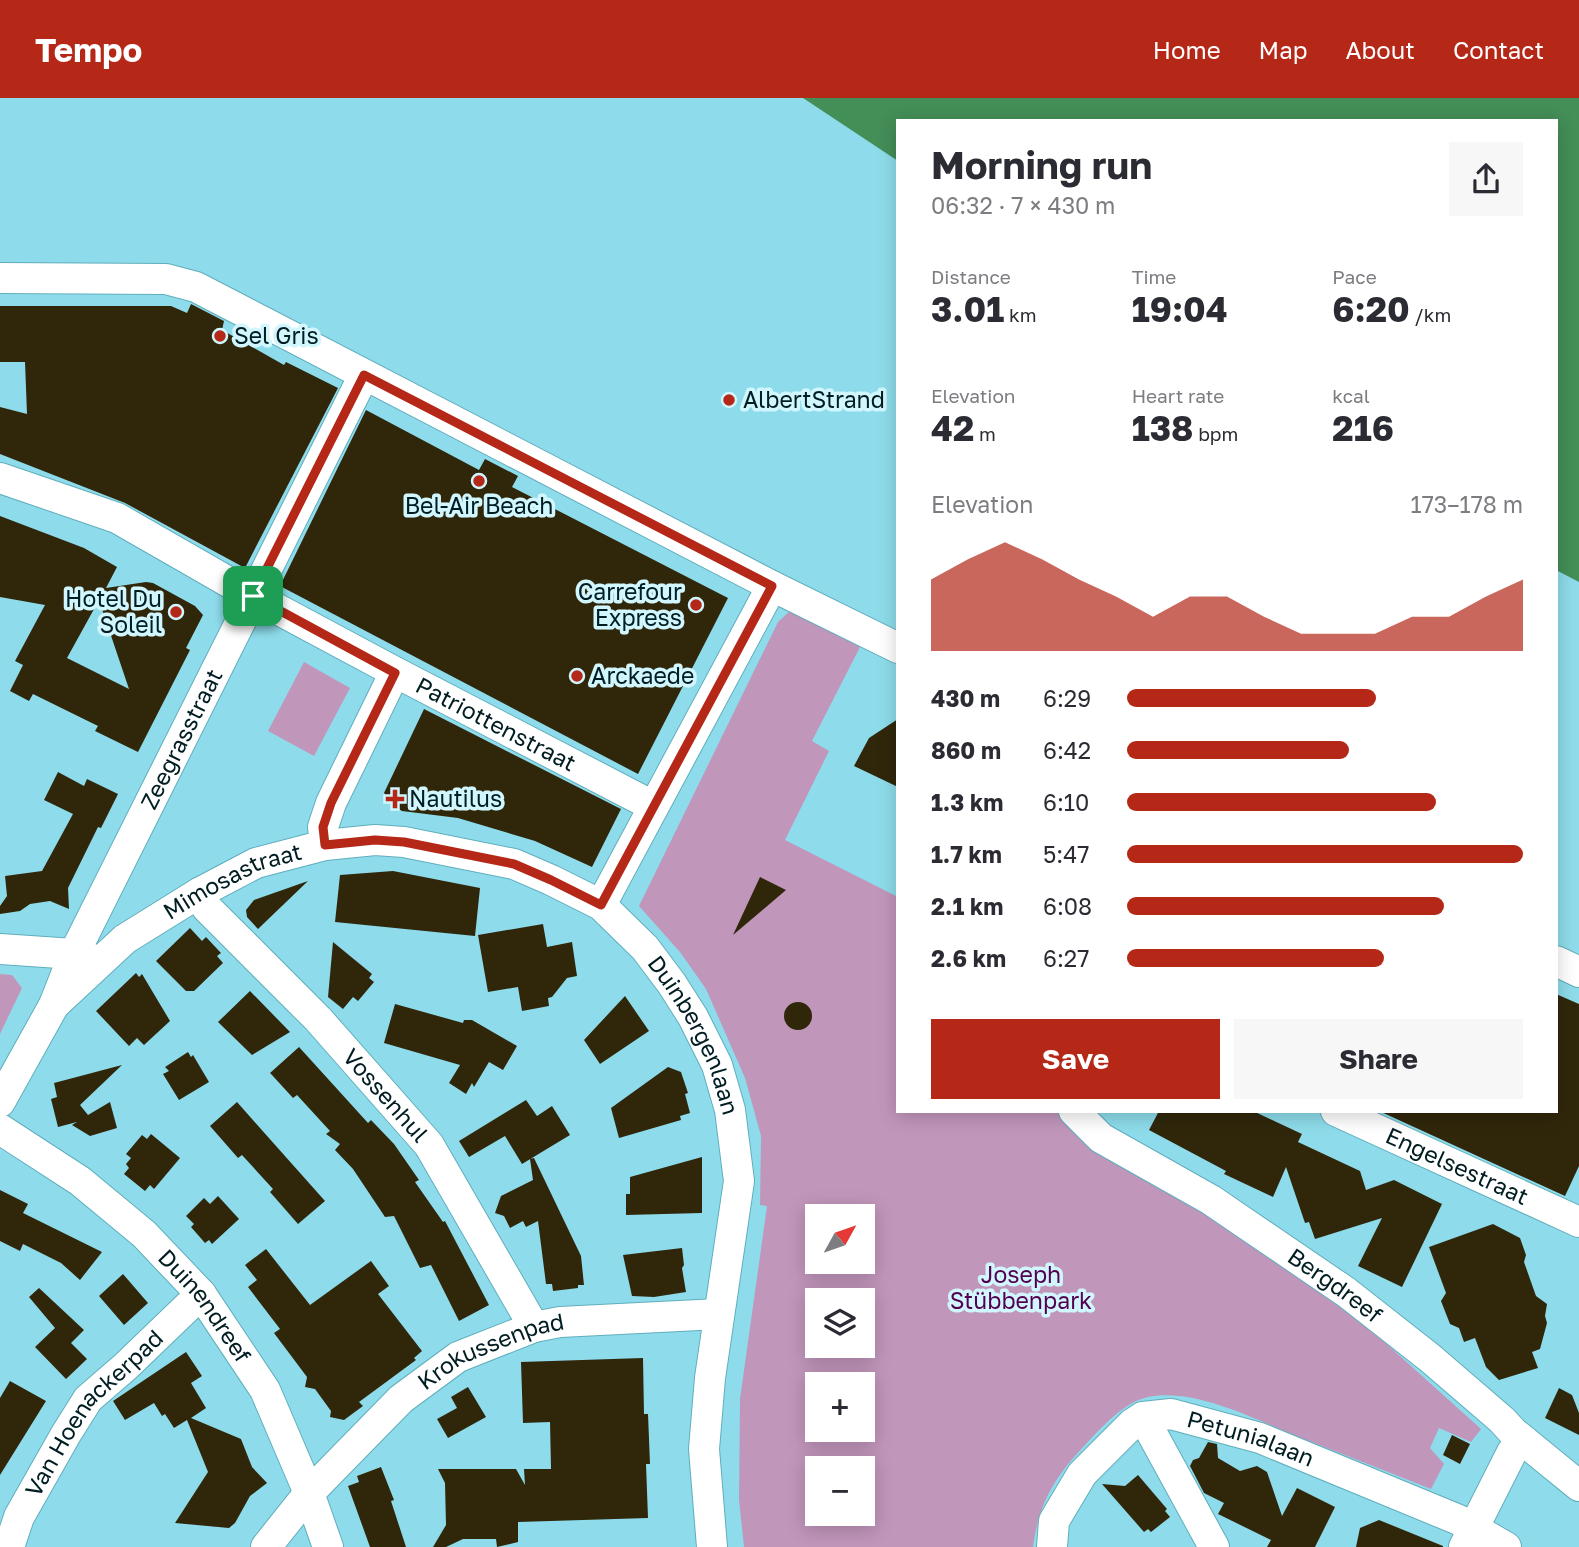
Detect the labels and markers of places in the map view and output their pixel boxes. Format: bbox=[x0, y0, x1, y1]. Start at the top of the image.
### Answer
place label: Sel Gris bbox=[234, 321, 319, 349]
marker: Sel Gris bbox=[212, 328, 228, 344]
place label: AlbertStrand bbox=[743, 385, 885, 413]
marker: AlbertStrand bbox=[721, 392, 737, 408]
marker: Bel-Air Beach bbox=[471, 473, 487, 489]
place label: Bel-Air Beach bbox=[405, 491, 553, 519]
pin bbox=[223, 566, 283, 626]
place label: Carrefour Express bbox=[578, 577, 682, 631]
place label: Hotel Du Soleil bbox=[65, 584, 162, 638]
marker: Carrefour Express bbox=[688, 597, 704, 613]
marker: Hotel Du Soleil bbox=[168, 604, 184, 620]
place label: Arckaede bbox=[591, 661, 694, 689]
marker: Arckaede bbox=[569, 668, 585, 684]
place label: Nautilus bbox=[409, 784, 502, 812]
marker: Nautilus bbox=[387, 791, 403, 807]

